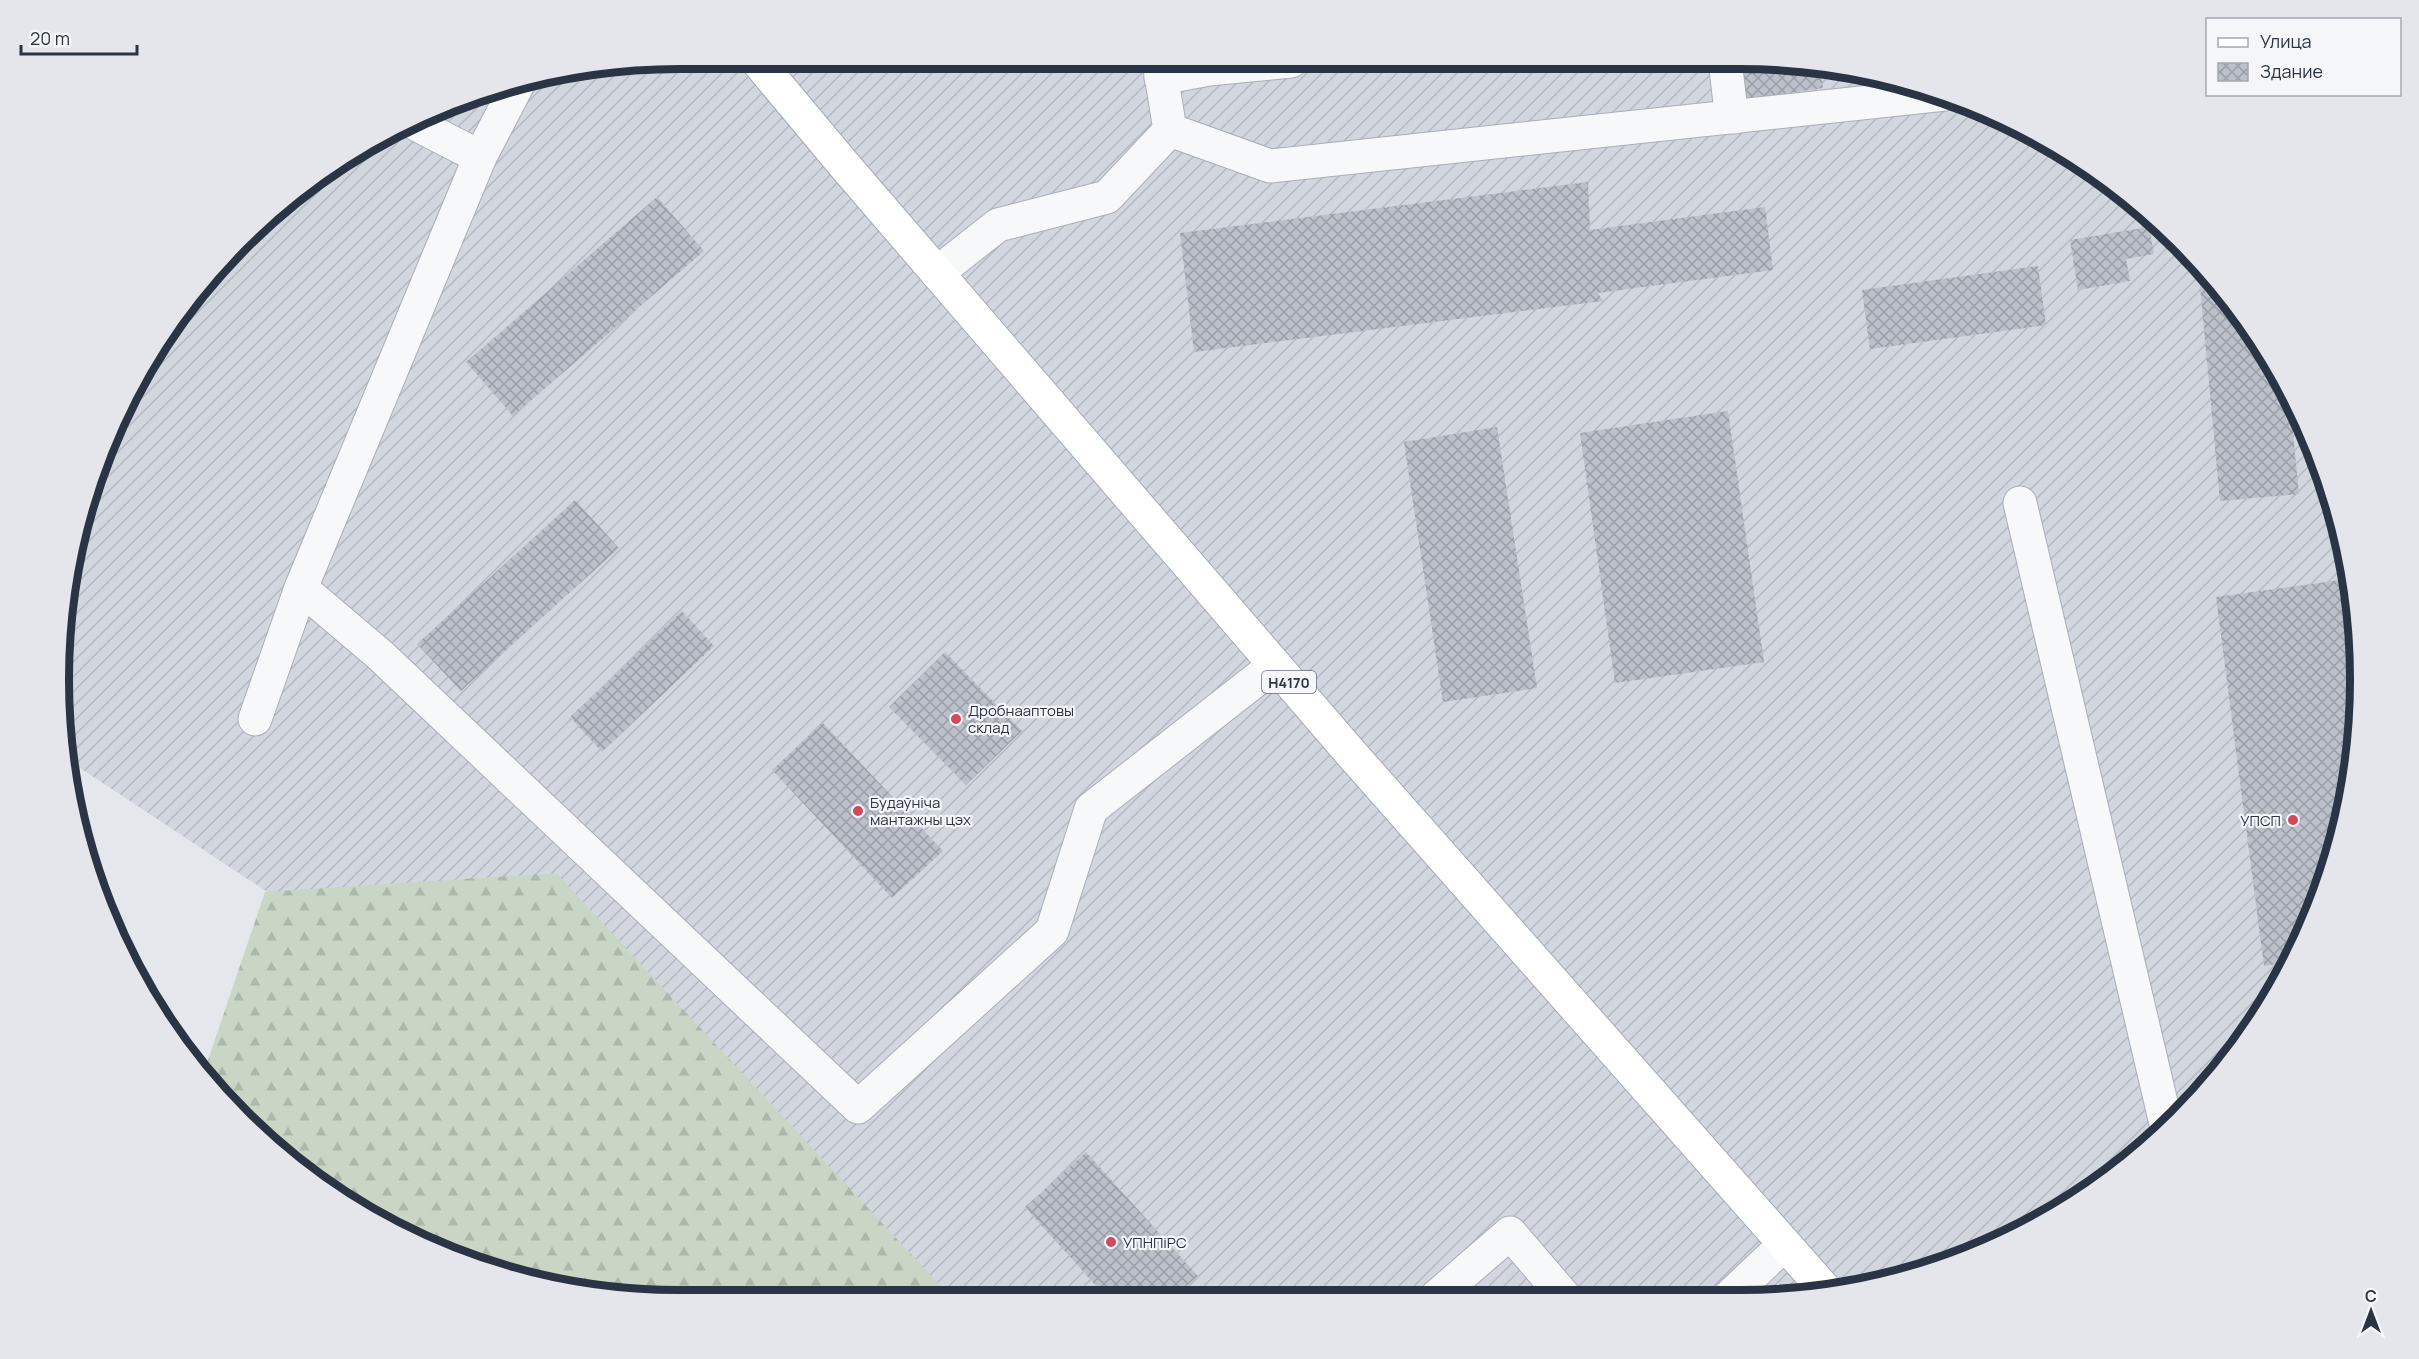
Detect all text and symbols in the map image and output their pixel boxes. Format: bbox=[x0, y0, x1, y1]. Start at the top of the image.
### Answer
scale bar bbox=[21, 18, 136, 56]
legend bbox=[2206, 18, 2401, 96]
text: 20 m bbox=[30, 26, 70, 50]
text: Улица bbox=[2260, 29, 2312, 53]
text: Здание bbox=[2260, 59, 2323, 83]
road number: Н4170 bbox=[1262, 671, 1316, 693]
place label: Дробнааптовы склад bbox=[968, 700, 1074, 738]
marker: Дробнааптовы склад bbox=[949, 712, 963, 726]
place label: Будаўніча мантажны цэх bbox=[870, 792, 971, 830]
marker: Будаўніча мантажны цэх bbox=[851, 804, 865, 818]
place label: УПСП bbox=[2240, 810, 2281, 831]
marker: УПСП bbox=[2286, 813, 2300, 827]
place label: УПНПіРС bbox=[1123, 1232, 1187, 1253]
marker: УПНПіРС bbox=[1104, 1235, 1118, 1249]
north arrow bbox=[2341, 1281, 2401, 1341]
text: С bbox=[2365, 1285, 2377, 1307]

